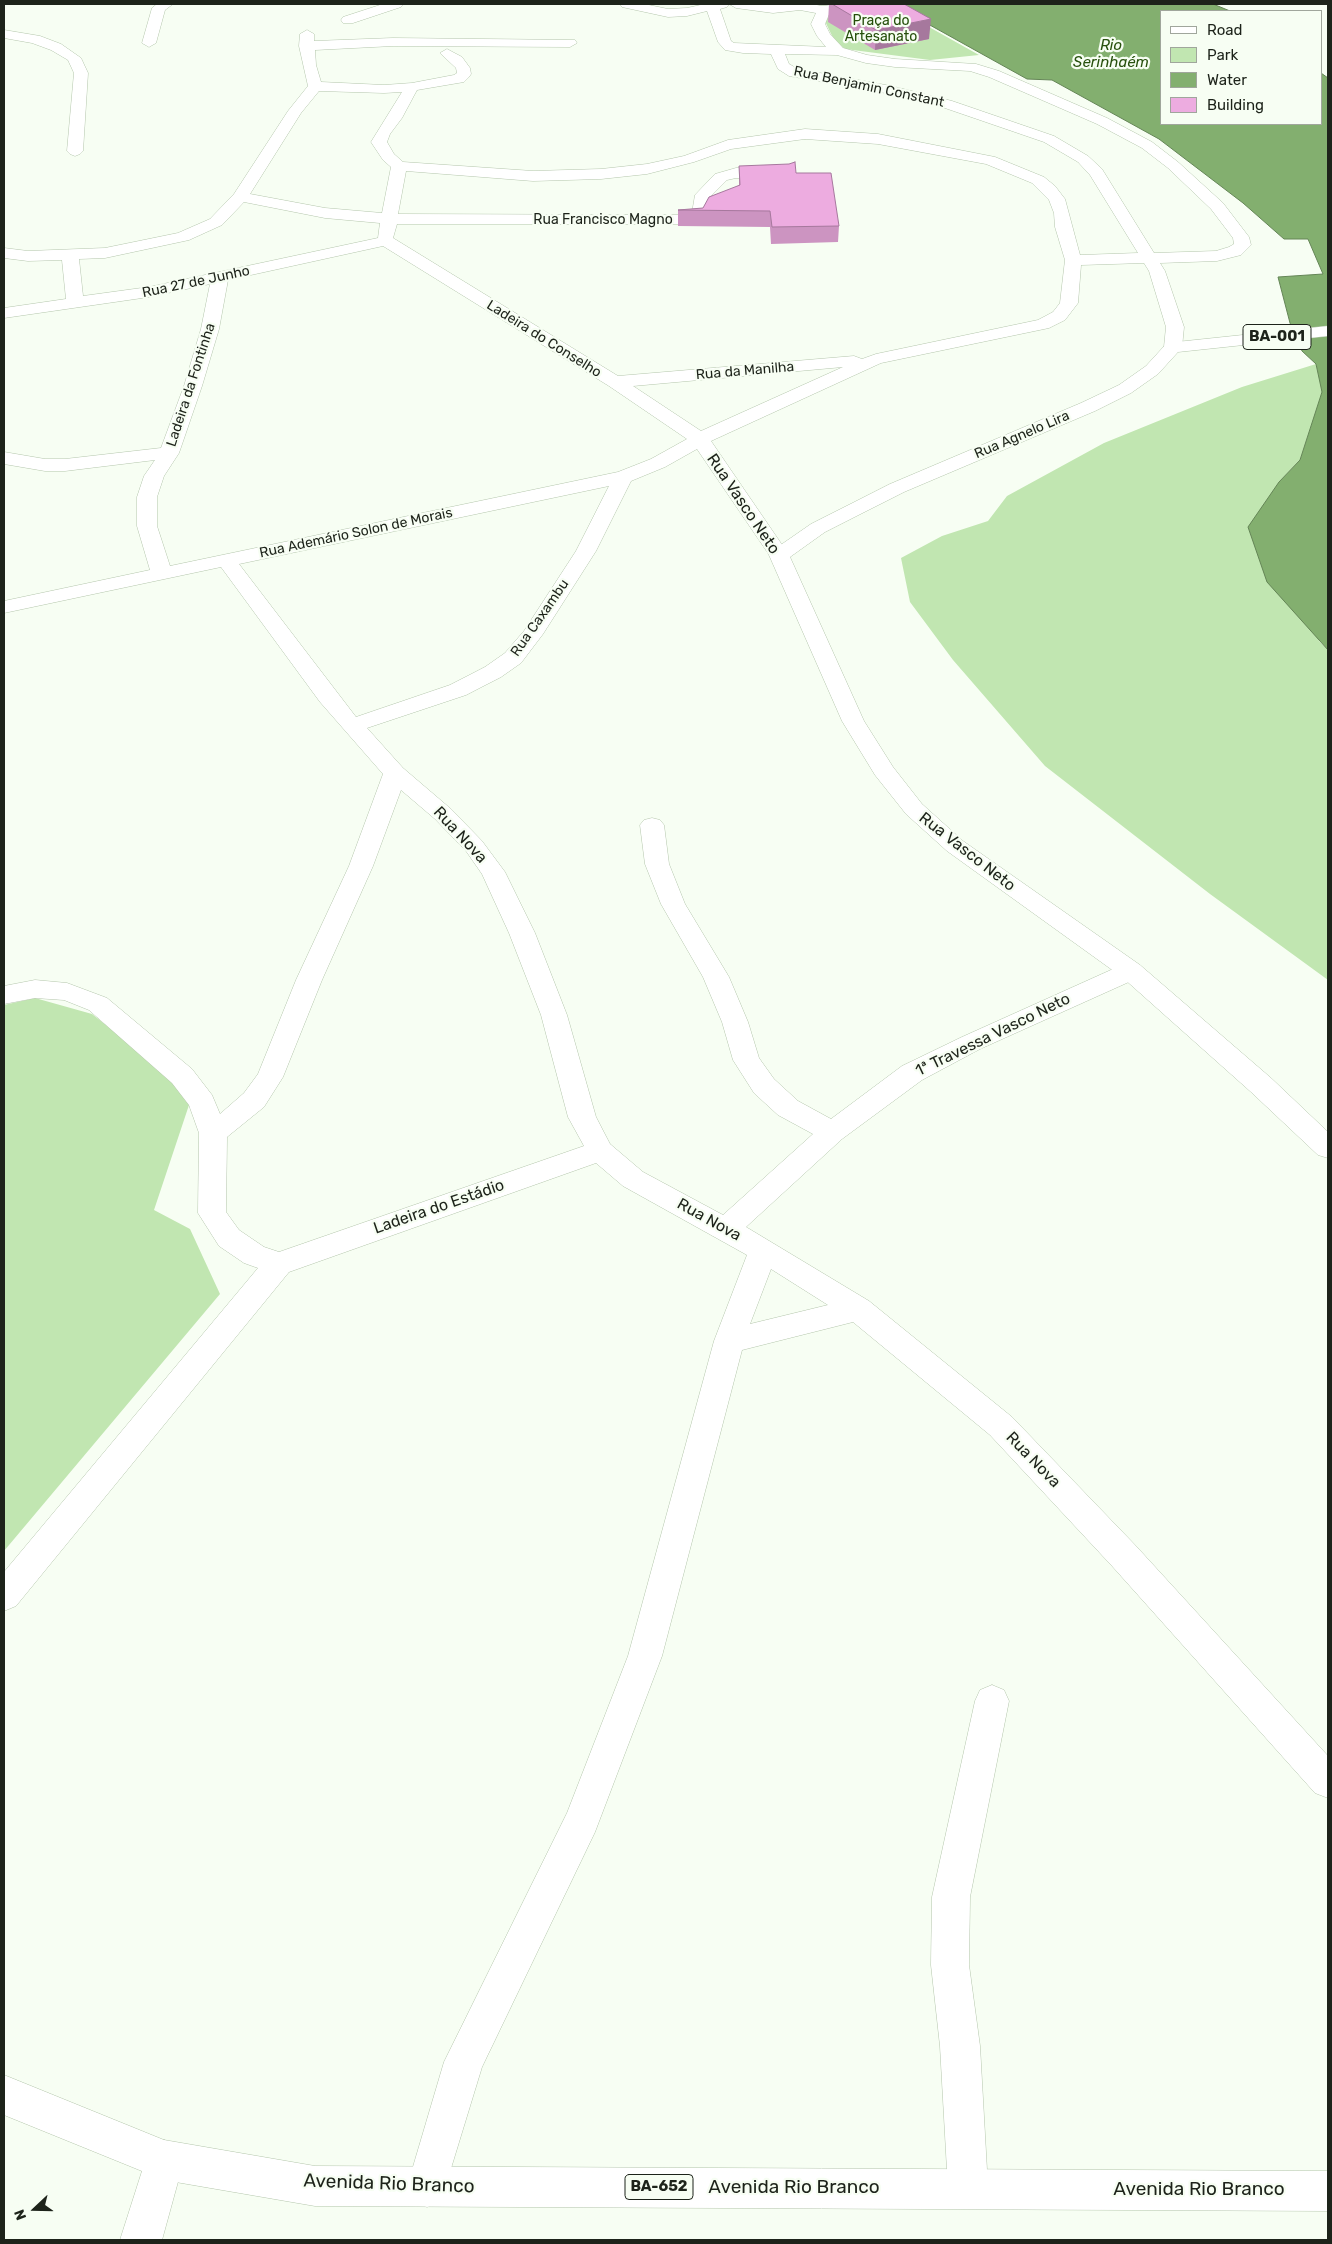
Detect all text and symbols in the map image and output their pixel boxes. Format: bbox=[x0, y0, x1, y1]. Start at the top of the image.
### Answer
legend bbox=[1160, 10, 1322, 125]
park label: Praça do Artesanato bbox=[845, 13, 917, 46]
text: Road bbox=[1207, 21, 1243, 39]
water label: Rio Serinhaém bbox=[1073, 37, 1149, 72]
text: Park bbox=[1207, 46, 1238, 64]
street label: Rua Benjamin Constant bbox=[792, 63, 946, 111]
text: Water bbox=[1207, 71, 1247, 89]
text: Building bbox=[1207, 96, 1264, 114]
street label: Rua Francisco Magno bbox=[533, 212, 673, 228]
street label: Rua 27 de Junho bbox=[141, 262, 251, 302]
street label: Ladeira do Conselho bbox=[484, 297, 604, 381]
street label: Ladeira da Fontinha bbox=[163, 321, 219, 449]
road number: BA-001 bbox=[1243, 324, 1311, 350]
street label: Rua da Manilha bbox=[695, 358, 795, 384]
street label: Rua Agnelo Lira bbox=[972, 407, 1072, 463]
street label: Rua Vasco Neto bbox=[702, 450, 784, 558]
street label: Rua Ademário Solon de Morais bbox=[258, 504, 454, 562]
street label: Rua Caxambu bbox=[507, 576, 573, 660]
street label: Rua Nova bbox=[429, 803, 491, 867]
street label: Rua Vasco Neto bbox=[915, 808, 1019, 896]
street label: 1ª Travessa Vasco Neto bbox=[913, 989, 1073, 1081]
street label: Ladeira do Estádio bbox=[371, 1176, 507, 1238]
street label: Rua Nova bbox=[674, 1195, 744, 1245]
street label: Rua Nova bbox=[1002, 1428, 1064, 1492]
street label: Avenida Rio Branco bbox=[303, 2170, 475, 2198]
road number: BA-652 bbox=[625, 2174, 693, 2200]
street label: Avenida Rio Branco bbox=[708, 2177, 880, 2199]
street label: Avenida Rio Branco bbox=[1113, 2179, 1285, 2201]
north arrow bbox=[10, 2184, 60, 2234]
text: N bbox=[11, 2207, 30, 2222]

